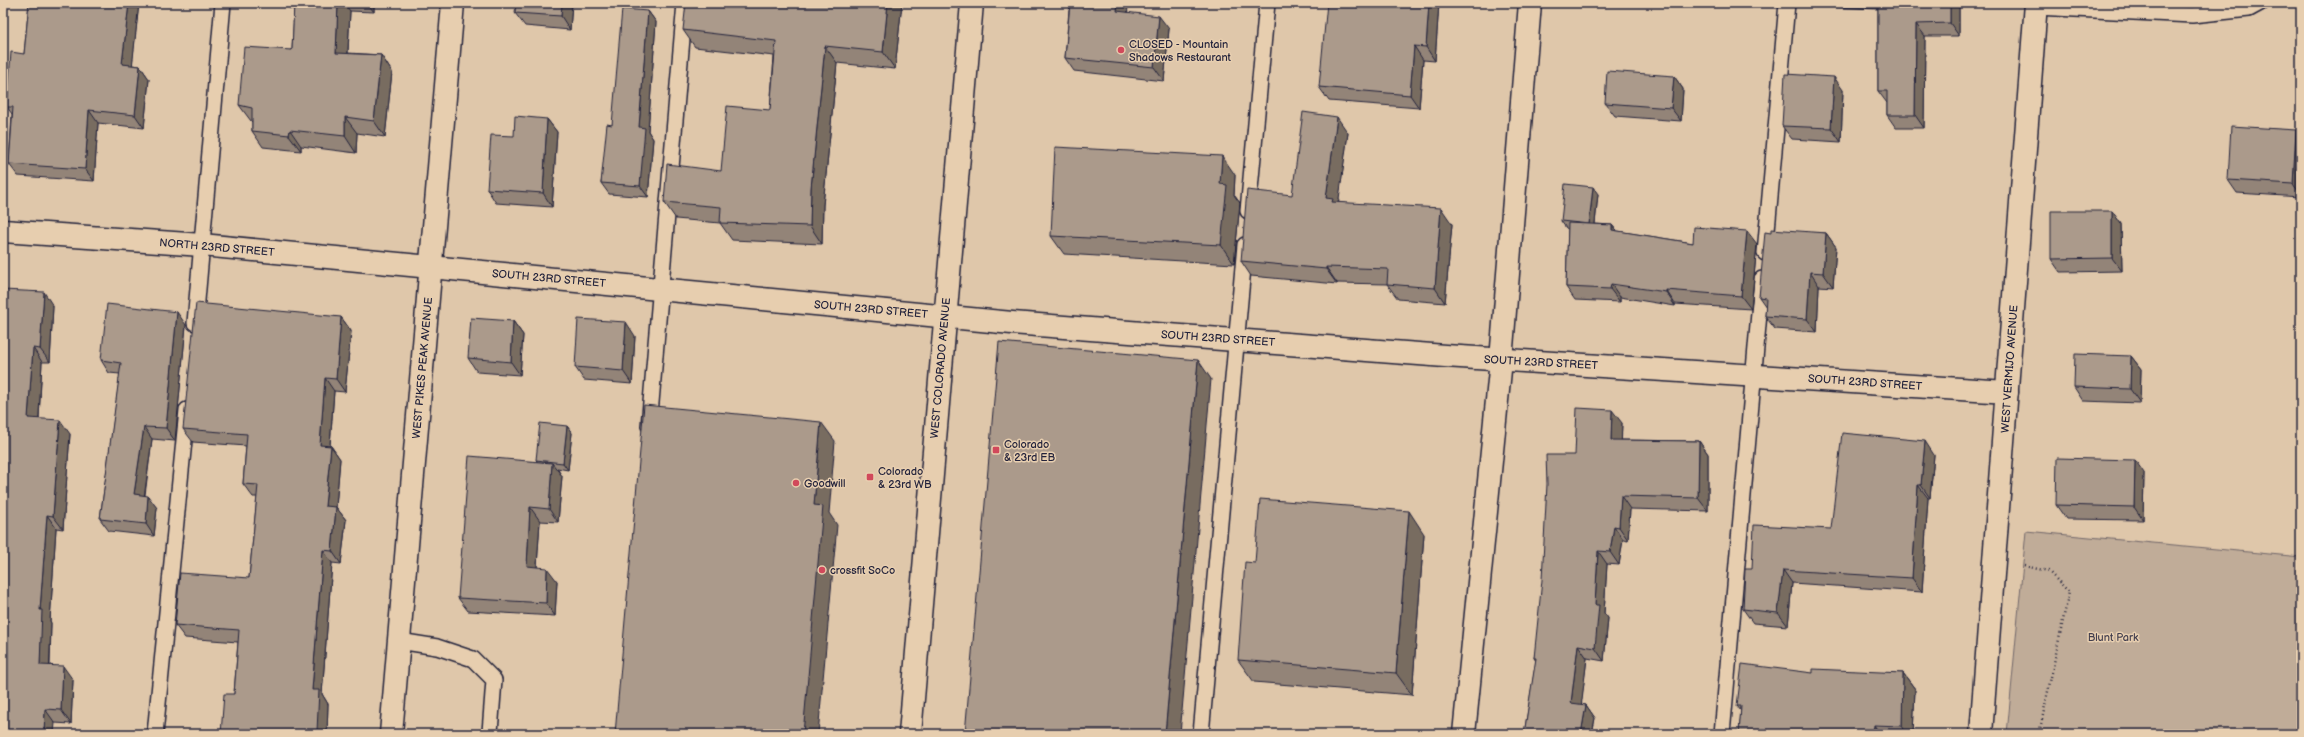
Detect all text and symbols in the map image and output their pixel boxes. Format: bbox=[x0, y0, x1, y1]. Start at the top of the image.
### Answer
place label: CLOSED - Mountain Shadows Restaurant bbox=[1129, 38, 1232, 64]
marker: CLOSED - Mountain Shadows Restaurant bbox=[1116, 45, 1126, 55]
street label: NORTH 23RD STREET bbox=[159, 236, 276, 259]
street label: SOUTH 23RD STREET bbox=[491, 267, 607, 290]
street label: WEST PIKES PEAK AVENUE bbox=[410, 297, 435, 439]
street label: WEST COLORADO AVENUE bbox=[928, 297, 953, 439]
street label: SOUTH 23RD STREET bbox=[813, 298, 929, 321]
street label: WEST VERMIJO AVENUE bbox=[1999, 305, 2020, 433]
street label: SOUTH 23RD STREET bbox=[1160, 328, 1276, 349]
street label: SOUTH 23RD STREET bbox=[1484, 353, 1599, 372]
street label: SOUTH 23RD STREET bbox=[1807, 372, 1923, 393]
place label: Colorado & 23rd EB bbox=[1004, 438, 1056, 464]
marker: Colorado & 23rd EB bbox=[991, 445, 1001, 455]
place label: Colorado & 23rd WB bbox=[878, 465, 932, 491]
marker: Colorado & 23rd WB bbox=[865, 472, 875, 482]
place label: Goodwill bbox=[804, 477, 845, 490]
marker: Goodwill bbox=[791, 478, 801, 488]
place label: crossfit SoCo bbox=[830, 564, 895, 577]
marker: crossfit SoCo bbox=[817, 565, 827, 575]
park label: Blunt Park bbox=[2088, 631, 2139, 644]

